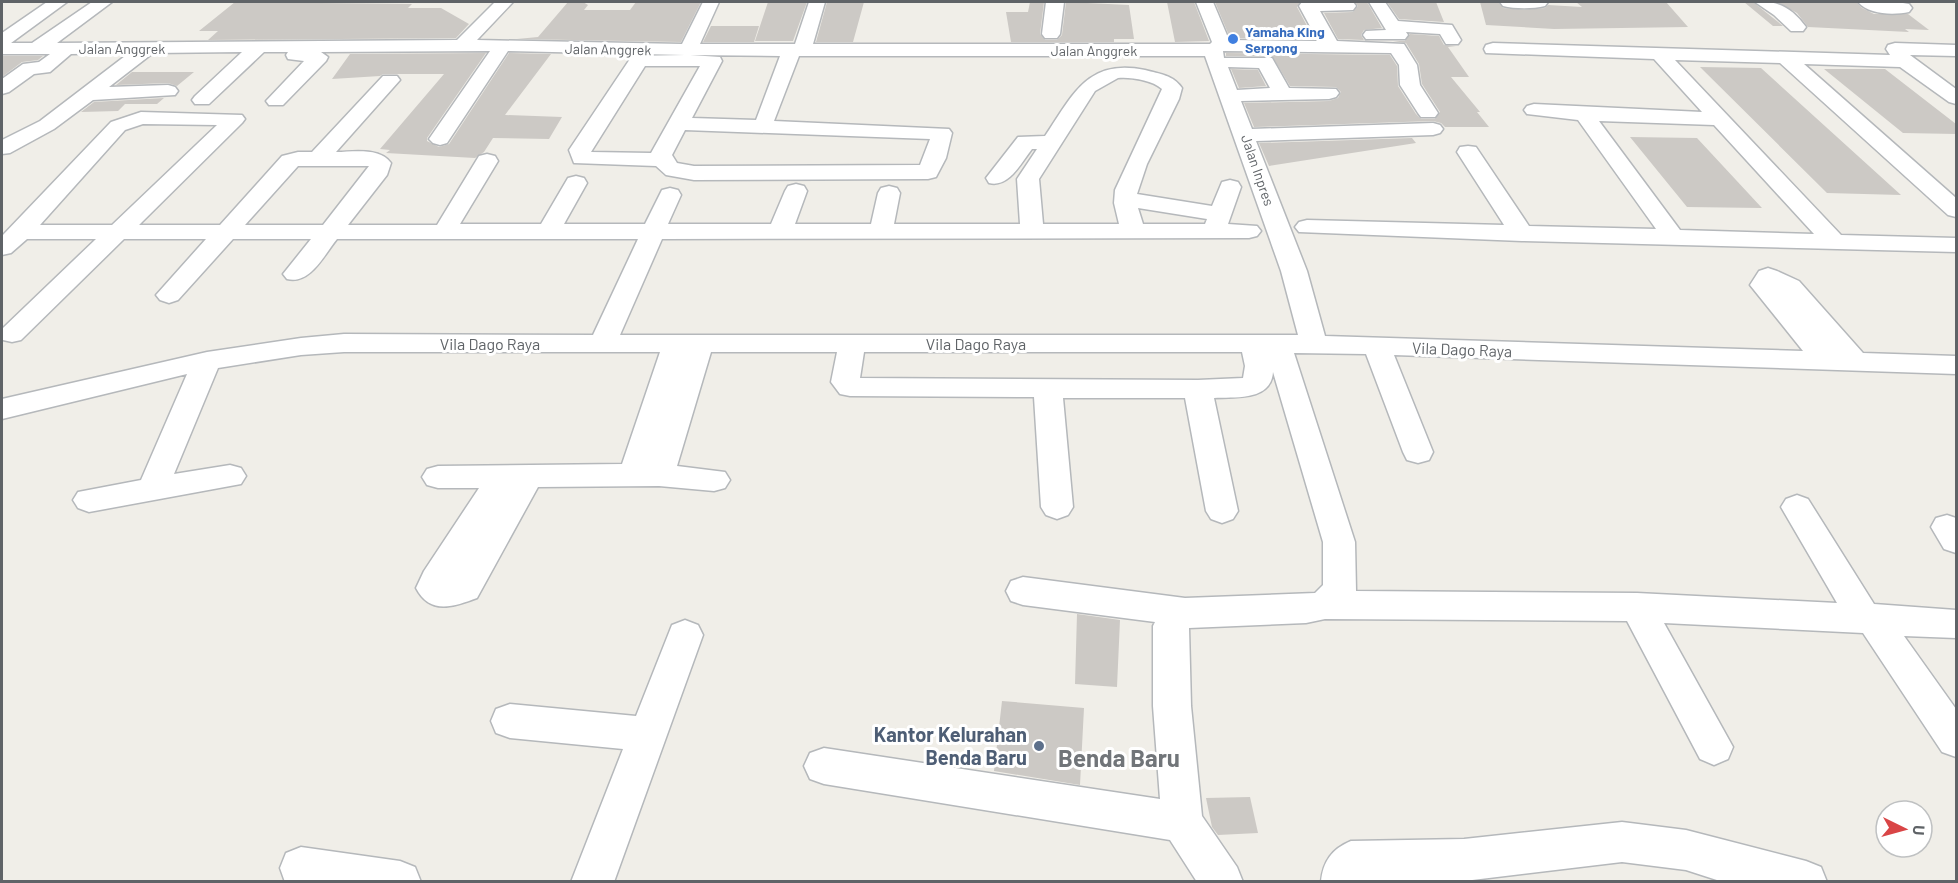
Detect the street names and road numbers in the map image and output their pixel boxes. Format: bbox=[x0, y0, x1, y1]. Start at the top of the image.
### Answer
street label: Jalan Anggrek bbox=[79, 40, 165, 57]
street label: Jalan Anggrek bbox=[565, 40, 651, 58]
street label: Jalan Anggrek bbox=[1051, 42, 1137, 59]
street label: Jalan Inpres bbox=[1238, 132, 1278, 208]
street label: Vila Dago Raya bbox=[440, 334, 540, 353]
street label: Vila Dago Raya bbox=[926, 334, 1026, 353]
street label: Vila Dago Raya bbox=[1412, 338, 1512, 360]

